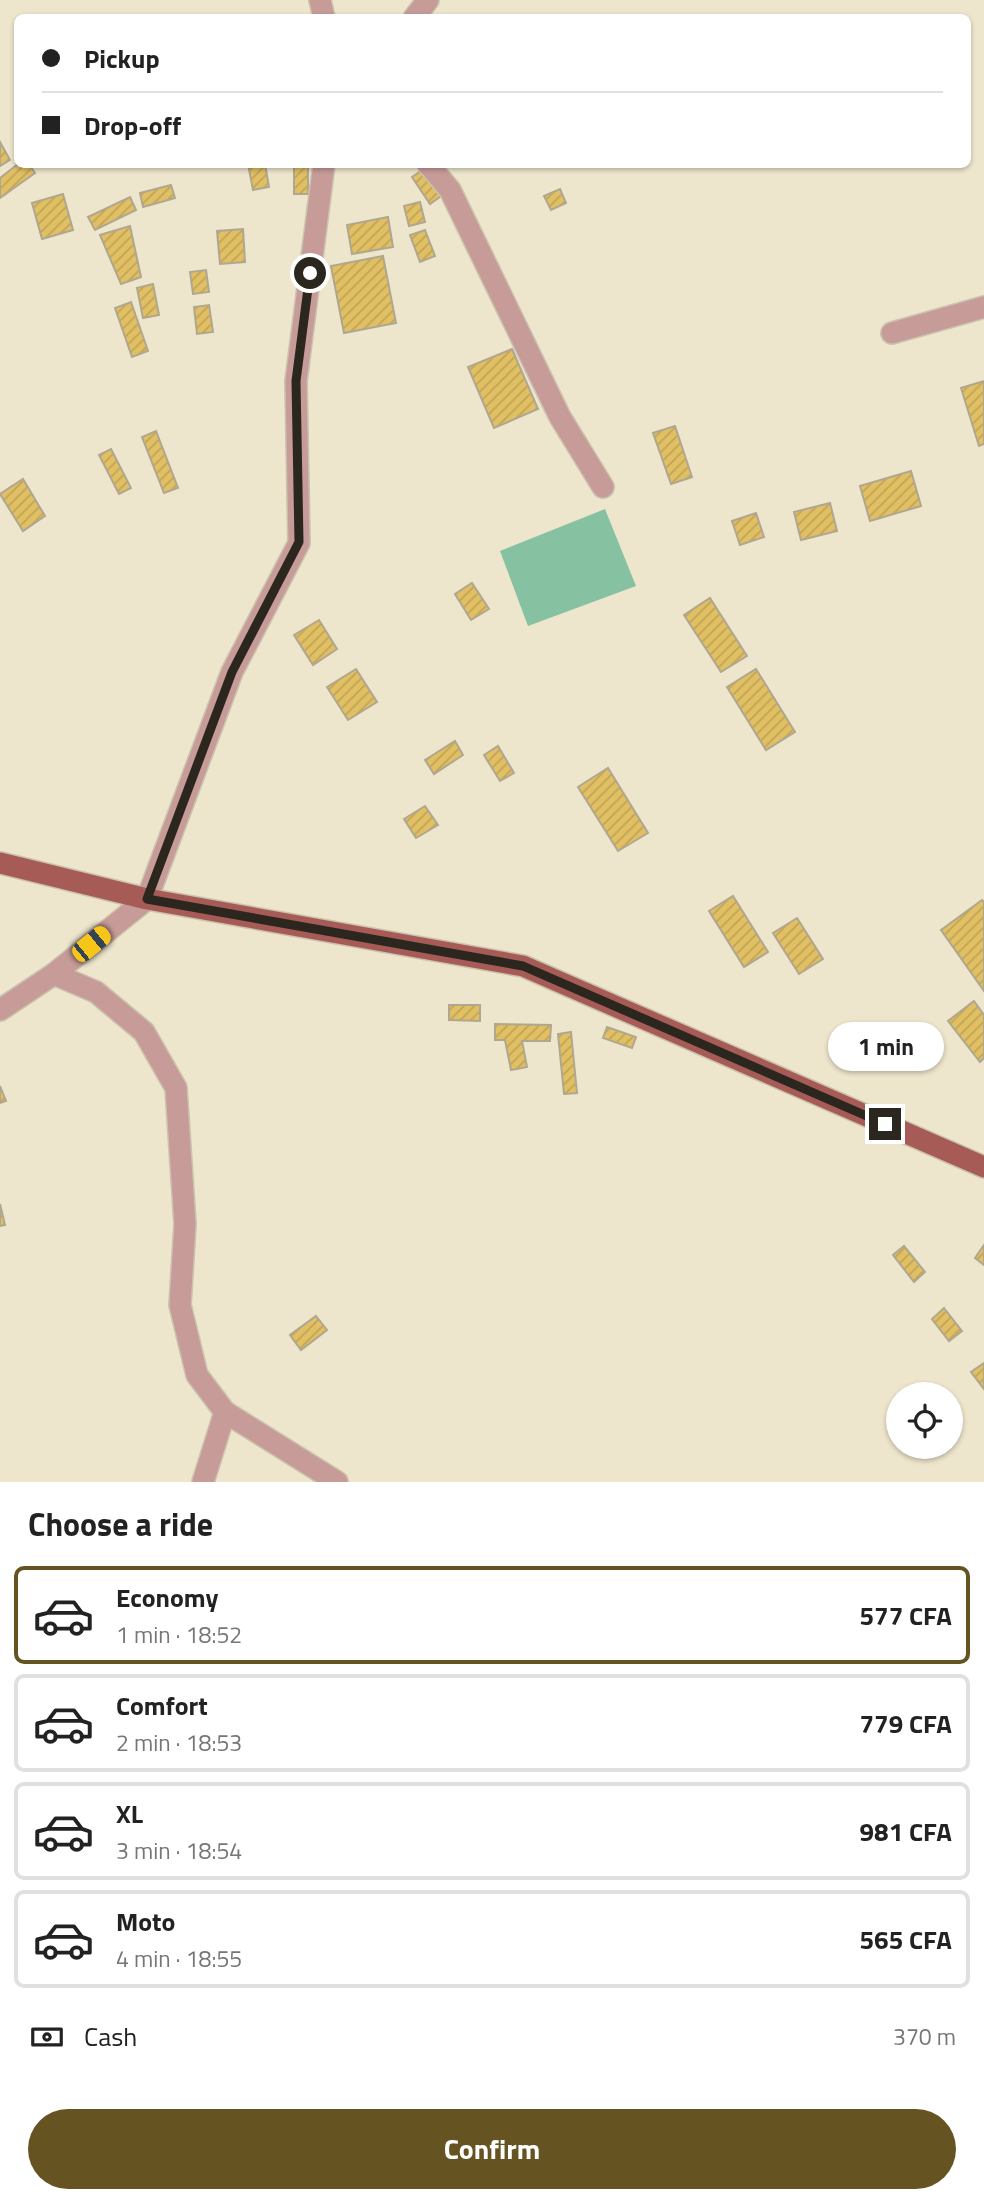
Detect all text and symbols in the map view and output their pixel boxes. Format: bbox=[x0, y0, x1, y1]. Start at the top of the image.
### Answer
text: Pickup bbox=[84, 39, 160, 78]
text: Drop-off bbox=[84, 106, 181, 145]
route start bbox=[294, 257, 326, 289]
car bbox=[69, 923, 114, 965]
callout: 1 min bbox=[827, 1023, 943, 1072]
text: 1 min bbox=[858, 1029, 914, 1064]
route end bbox=[869, 1108, 901, 1140]
map controls bbox=[886, 1382, 963, 1459]
button: locate bbox=[886, 1382, 963, 1459]
text: Choose a ride bbox=[28, 1500, 213, 1548]
text: Economy bbox=[116, 1578, 218, 1617]
icon: car bbox=[32, 1584, 95, 1647]
text: 577 CFA bbox=[860, 1596, 952, 1635]
text: 1 min · 18:52 bbox=[116, 1617, 242, 1652]
text: Comfort bbox=[116, 1686, 208, 1725]
icon: car bbox=[32, 1692, 95, 1755]
text: 779 CFA bbox=[860, 1704, 952, 1743]
text: 2 min · 18:53 bbox=[116, 1725, 242, 1760]
text: XL bbox=[116, 1794, 143, 1833]
icon: car bbox=[32, 1800, 95, 1863]
text: 981 CFA bbox=[860, 1812, 952, 1851]
text: 3 min · 18:54 bbox=[116, 1833, 242, 1868]
text: Moto bbox=[116, 1902, 175, 1941]
icon: car bbox=[32, 1908, 95, 1971]
text: 565 CFA bbox=[860, 1920, 952, 1959]
text: 4 min · 18:55 bbox=[116, 1941, 242, 1976]
text: Cash bbox=[84, 2017, 137, 2056]
icon: cash bbox=[28, 2018, 66, 2056]
text: 370 m bbox=[893, 2019, 956, 2054]
button: Confirm bbox=[28, 2109, 956, 2189]

